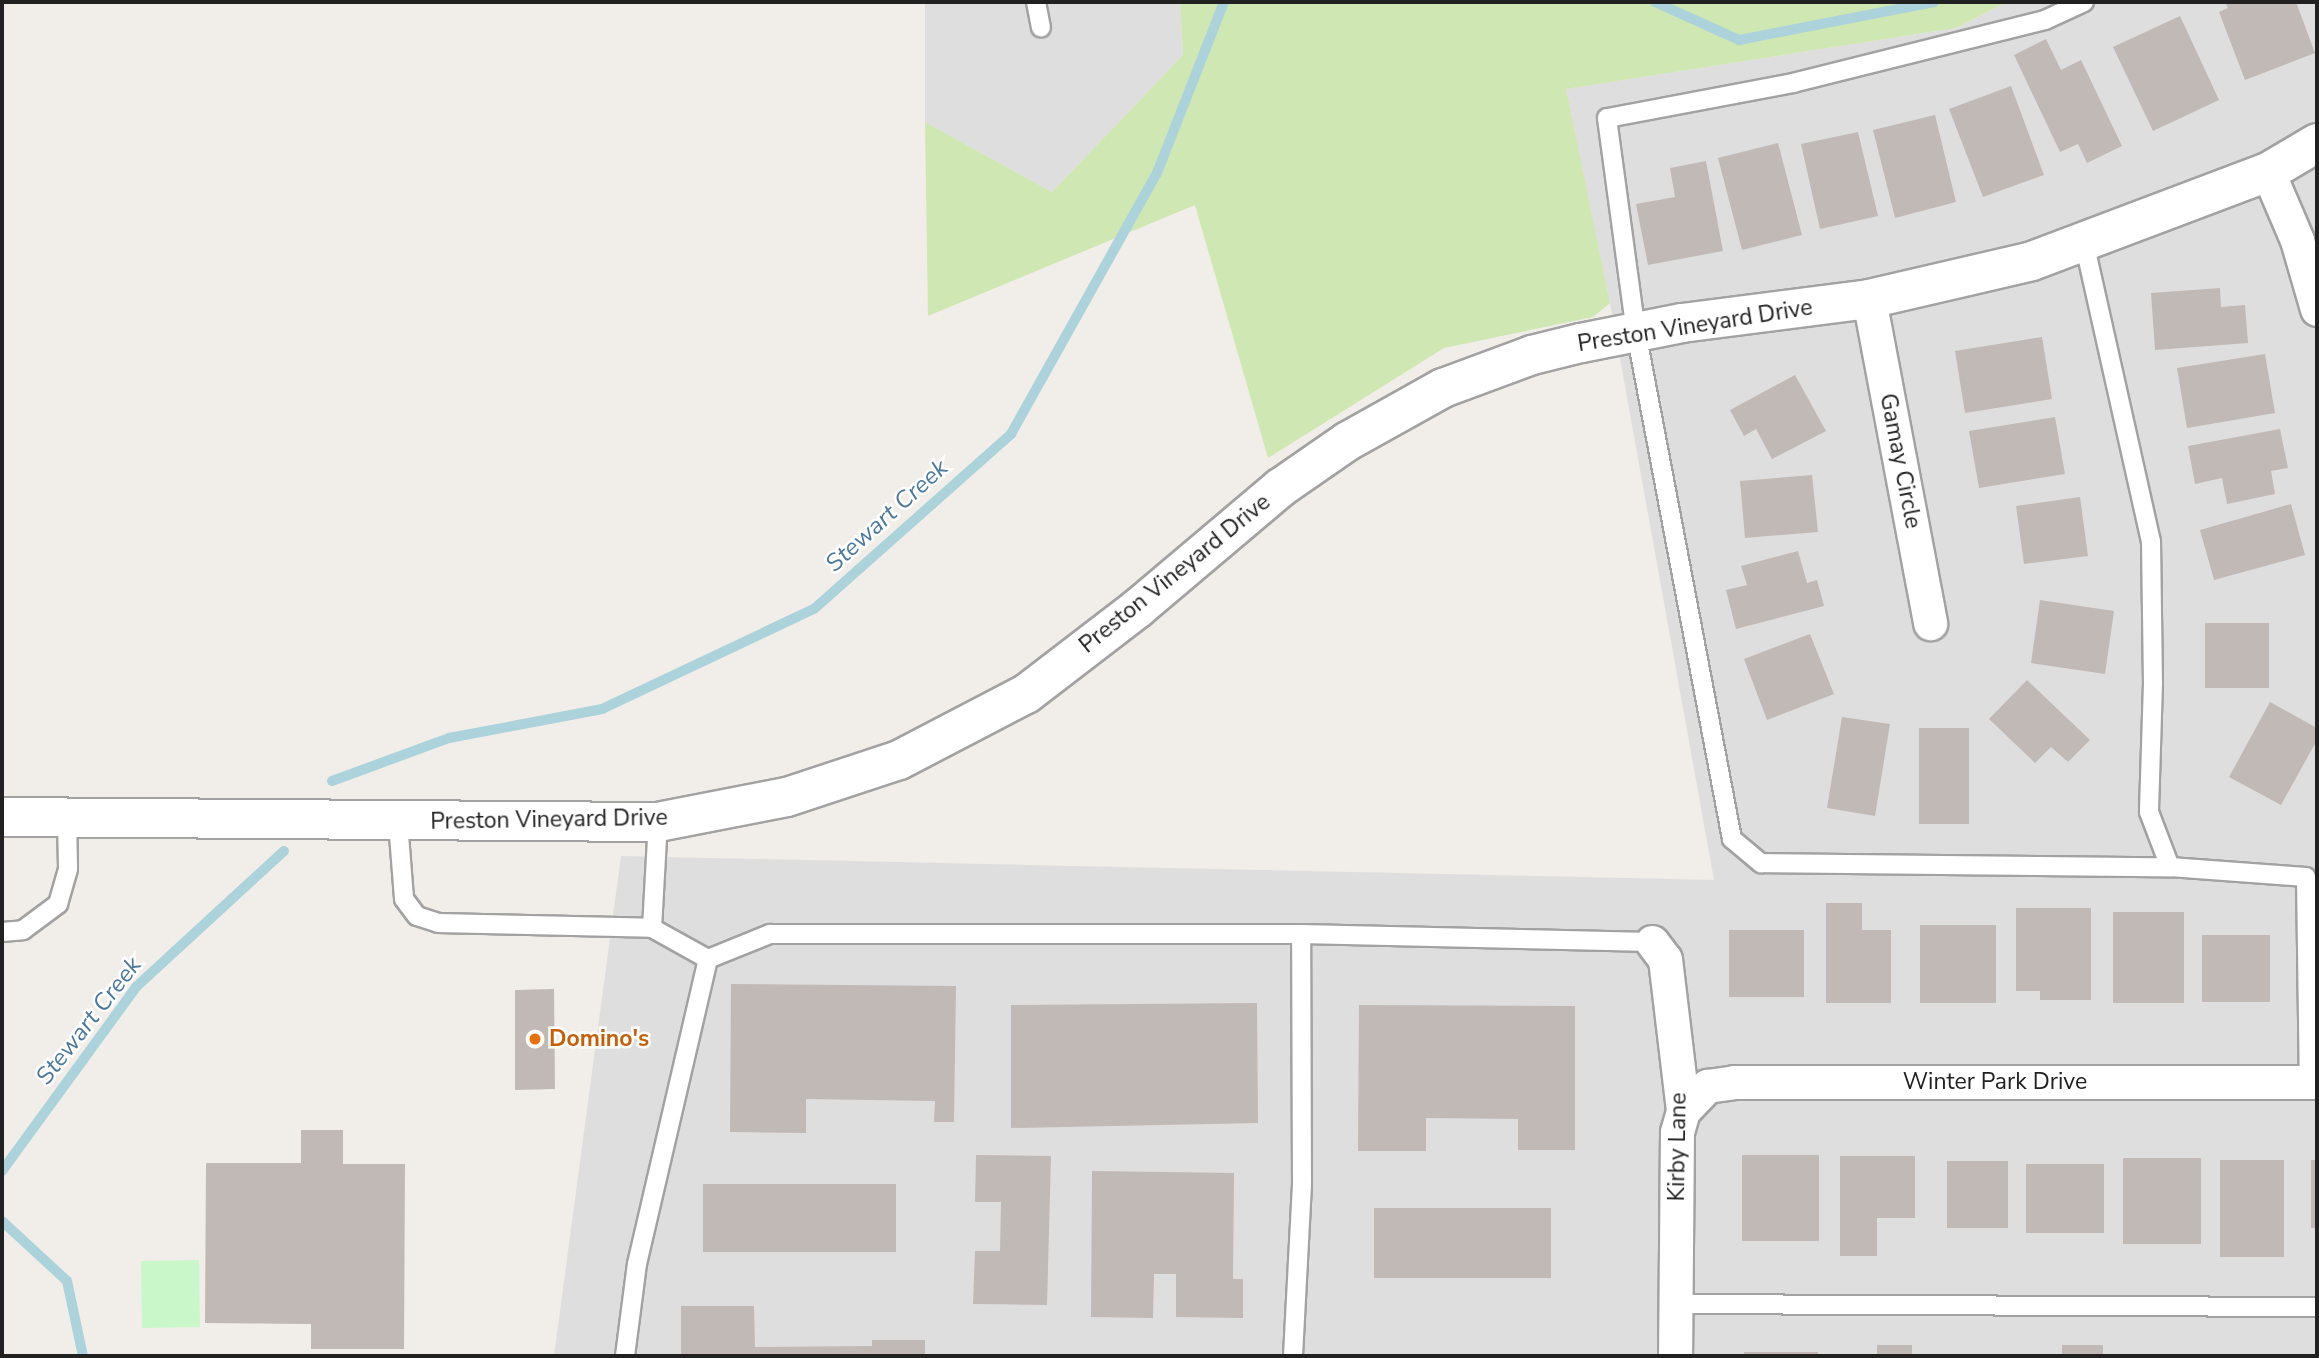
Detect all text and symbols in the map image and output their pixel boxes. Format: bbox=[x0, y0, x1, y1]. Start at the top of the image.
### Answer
street label: Preston Vineyard Drive bbox=[1576, 294, 1814, 358]
street label: Gamay Circle bbox=[1873, 391, 1927, 531]
water label: Stewart Creek bbox=[820, 454, 954, 578]
street label: Preston Vineyard Drive bbox=[1074, 489, 1276, 659]
street label: Preston Vineyard Drive bbox=[430, 804, 668, 836]
water label: Stewart Creek bbox=[30, 951, 148, 1091]
place label: Domino's bbox=[549, 1025, 649, 1053]
marker: Domino's bbox=[527, 1031, 543, 1047]
street label: Winter Park Drive bbox=[1903, 1068, 2087, 1096]
street label: Kirby Lane bbox=[1663, 1092, 1693, 1202]

